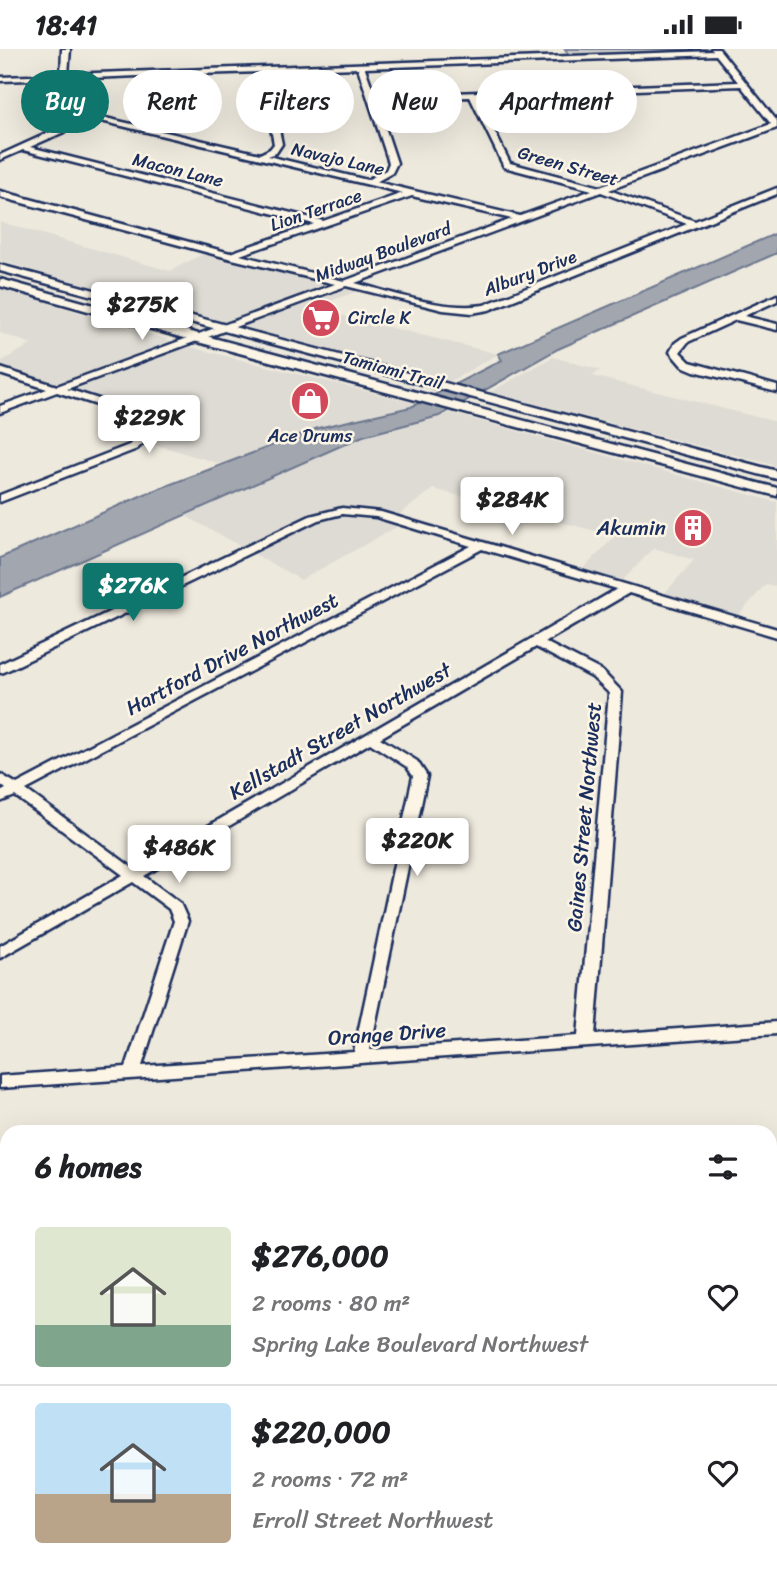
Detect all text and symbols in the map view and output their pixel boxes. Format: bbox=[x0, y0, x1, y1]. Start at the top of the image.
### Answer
text: 18:41 bbox=[35, 2, 97, 48]
chip: Buy bbox=[21, 70, 109, 133]
chip: Rent bbox=[123, 70, 222, 133]
chip: Filters bbox=[236, 70, 354, 133]
chip: New bbox=[368, 70, 462, 133]
chip: Apartment bbox=[476, 70, 637, 133]
street label: Navajo Lane bbox=[288, 133, 388, 185]
street label: Green Street bbox=[514, 136, 622, 196]
street label: Macon Lane bbox=[129, 143, 227, 197]
street label: Lion Terrace bbox=[266, 179, 366, 241]
street label: Midway Boulevard bbox=[310, 212, 457, 292]
street label: Albury Drive bbox=[478, 240, 582, 306]
pin: $275K bbox=[93, 282, 191, 342]
text: $275K bbox=[107, 284, 177, 325]
supermarket icon: Circle K bbox=[300, 297, 342, 339]
place label: Circle K bbox=[348, 302, 412, 334]
street label: Tamiami Trail bbox=[339, 341, 448, 399]
shop icon: Ace Drums bbox=[289, 380, 331, 422]
pin: $229K bbox=[100, 395, 198, 455]
text: $229K bbox=[114, 397, 184, 438]
place label: Ace Drums bbox=[267, 420, 353, 452]
pin: $284K bbox=[463, 477, 561, 537]
text: $284K bbox=[477, 479, 547, 520]
building icon: Akumin bbox=[672, 507, 714, 549]
place label: Akumin bbox=[595, 509, 666, 547]
pin: $276K bbox=[84, 563, 182, 623]
text: $276K bbox=[99, 565, 167, 606]
street label: Hartford Drive Northwest bbox=[118, 582, 346, 726]
street label: Kellstadt Street Northwest bbox=[221, 651, 460, 811]
street label: Gaines Street Northwest bbox=[555, 701, 613, 933]
pin: $220K bbox=[368, 819, 466, 878]
text: $220K bbox=[382, 820, 452, 861]
pin: $486K bbox=[130, 825, 228, 885]
text: $486K bbox=[144, 827, 214, 868]
street label: Orange Drive bbox=[327, 1011, 448, 1057]
text: 6 homes bbox=[35, 1140, 142, 1194]
icon: filters bbox=[704, 1148, 742, 1186]
text: $276,000 bbox=[252, 1229, 389, 1283]
icon: home bbox=[91, 1255, 175, 1339]
icon: heart bbox=[704, 1278, 742, 1316]
text: 2 rooms · 80 m² bbox=[252, 1283, 410, 1324]
text: Spring Lake Boulevard Northwest bbox=[252, 1324, 588, 1365]
text: $220,000 bbox=[252, 1405, 391, 1459]
icon: home bbox=[91, 1431, 175, 1515]
icon: heart bbox=[704, 1454, 742, 1492]
text: 2 rooms · 72 m² bbox=[252, 1459, 408, 1500]
text: Erroll Street Northwest bbox=[252, 1500, 493, 1541]

